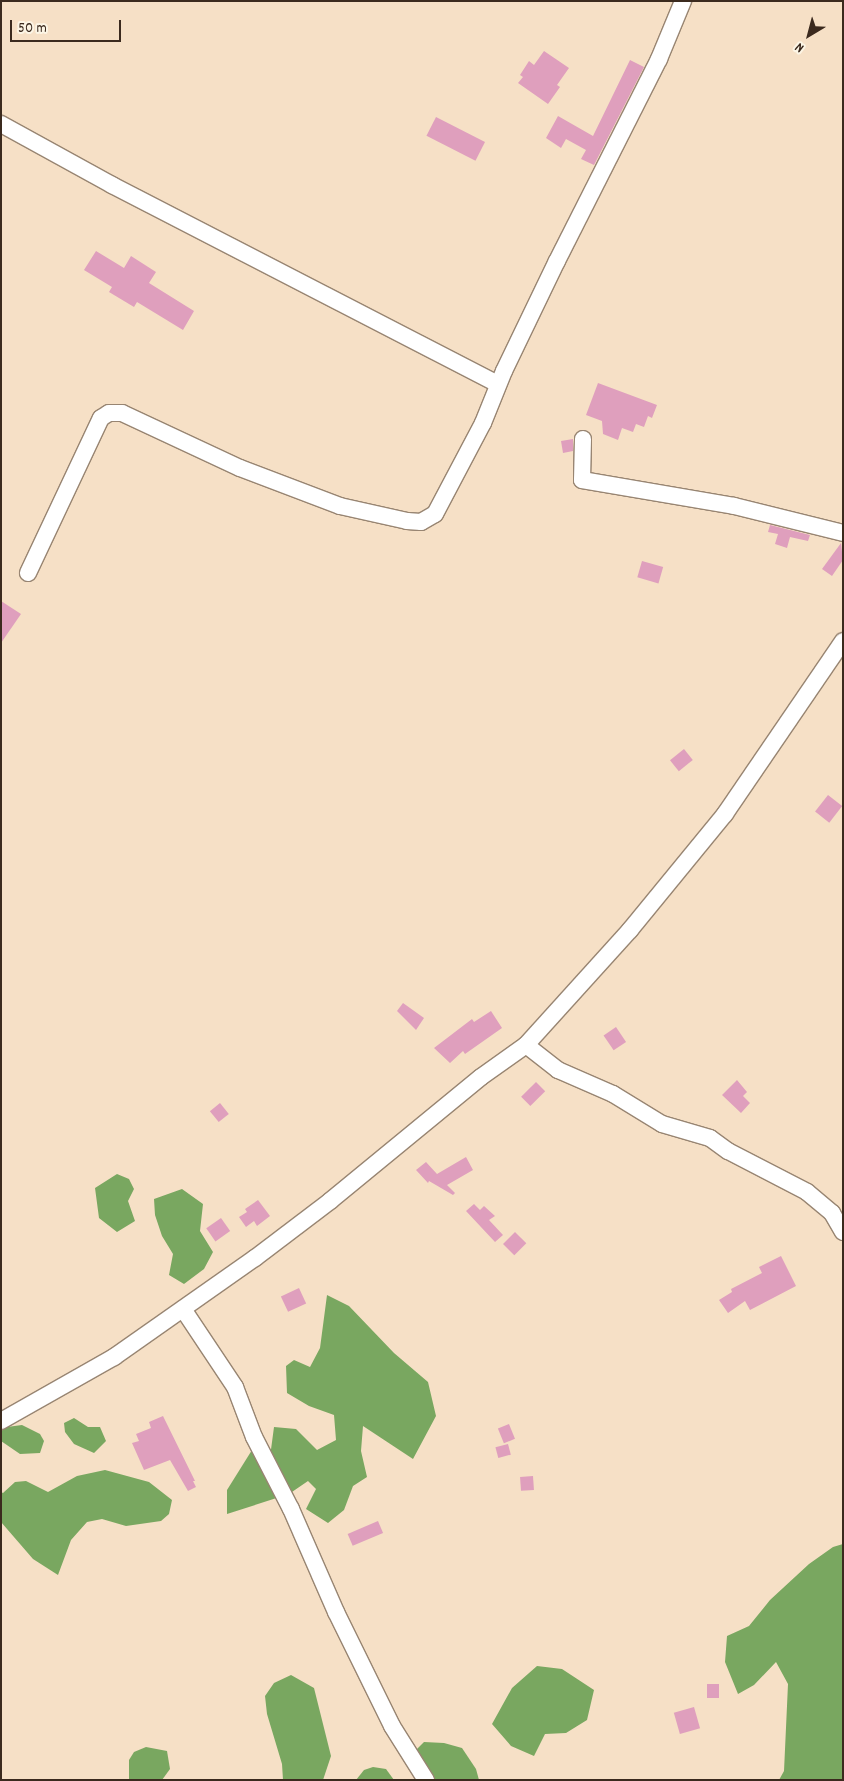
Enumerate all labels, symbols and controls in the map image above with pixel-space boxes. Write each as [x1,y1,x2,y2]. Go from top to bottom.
scale bar [12,10,124,42]
north arrow [784,10,834,60]
text: 50 m [18,18,47,40]
text: N [791,37,809,57]

